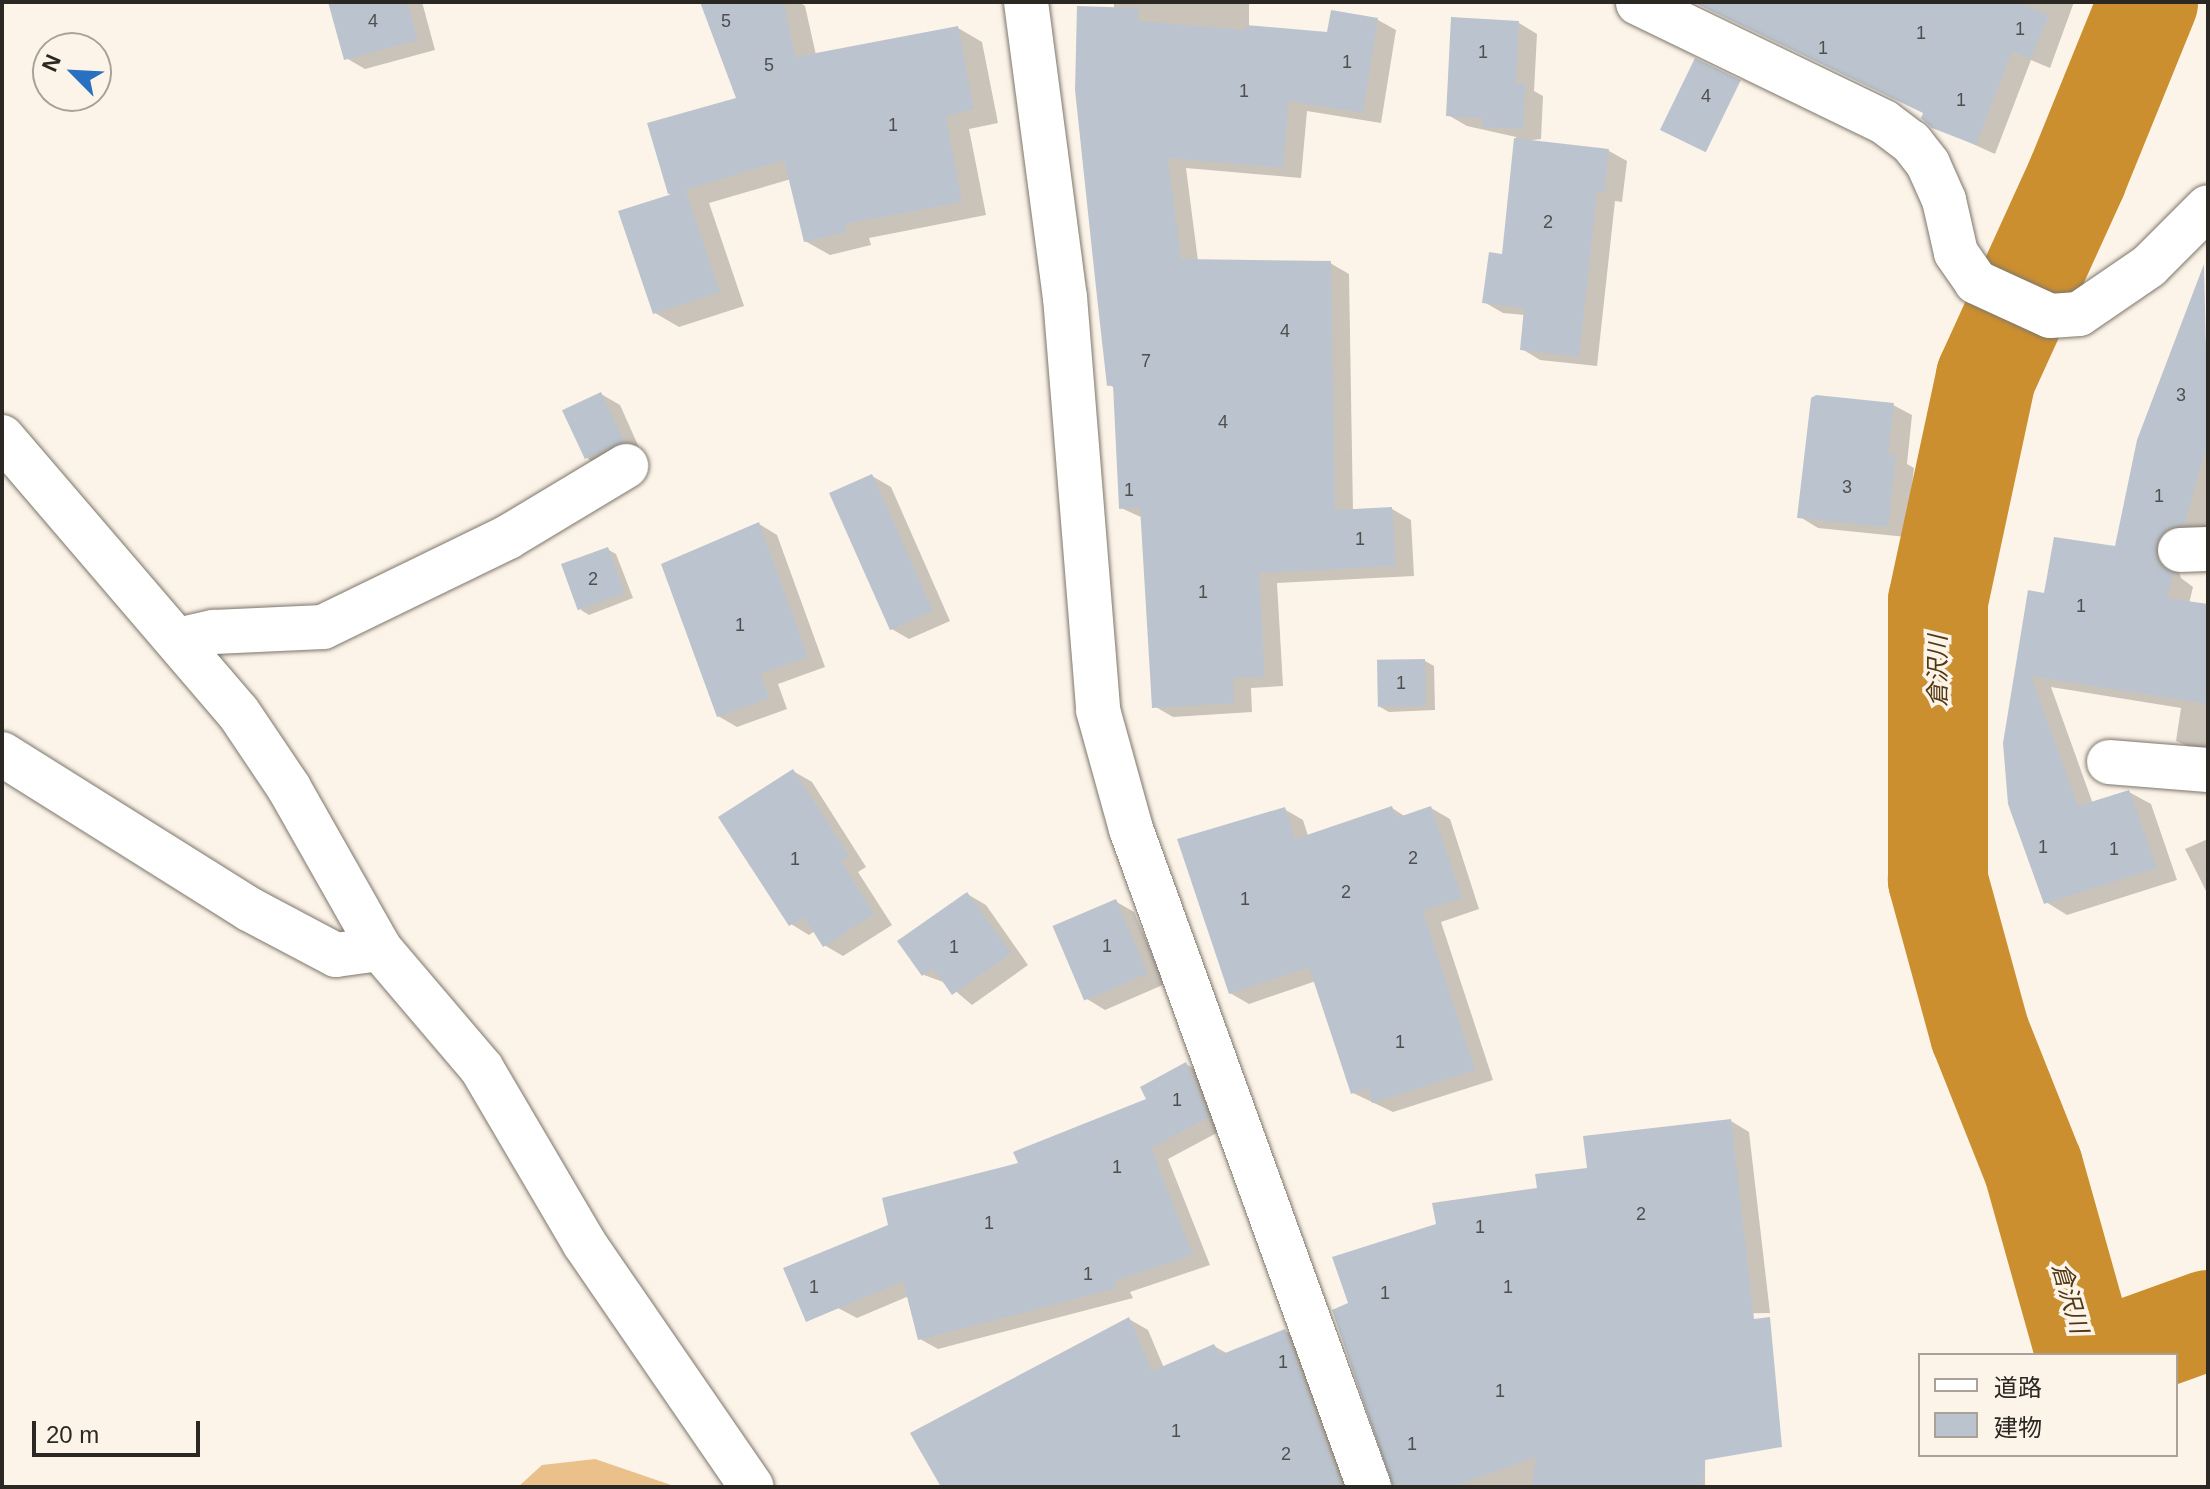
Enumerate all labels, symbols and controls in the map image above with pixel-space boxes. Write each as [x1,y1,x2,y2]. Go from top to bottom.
house number: 4 [368,10,378,32]
house number: 5 [721,10,731,32]
house number: 1 [2015,18,2025,40]
house number: 1 [1916,22,1926,44]
north arrow [32,32,112,112]
house number: 1 [1818,37,1828,59]
house number: 1 [1478,41,1488,63]
text: N [37,51,66,75]
house number: 1 [1342,51,1352,73]
house number: 5 [764,54,774,76]
house number: 1 [1239,80,1249,102]
house number: 4 [1701,85,1711,107]
house number: 1 [1956,89,1966,111]
house number: 1 [888,114,898,136]
house number: 2 [1543,211,1553,233]
house number: 4 [1280,320,1290,342]
house number: 7 [1141,350,1151,372]
house number: 3 [2176,384,2186,406]
house number: 4 [1218,411,1228,433]
house number: 3 [1842,476,1852,498]
house number: 1 [1124,479,1134,501]
house number: 1 [2154,485,2164,507]
house number: 1 [1355,528,1365,550]
house number: 2 [588,568,598,590]
house number: 1 [1198,581,1208,603]
house number: 1 [2076,595,2086,617]
house number: 1 [735,614,745,636]
water label: 倉沢川 [1924,635,1952,707]
house number: 1 [1396,672,1406,694]
house number: 1 [2038,836,2048,858]
house number: 1 [2109,838,2119,860]
house number: 2 [1408,847,1418,869]
house number: 1 [790,848,800,870]
house number: 2 [1341,881,1351,903]
house number: 1 [1240,888,1250,910]
house number: 1 [1102,935,1112,957]
house number: 1 [949,936,959,958]
house number: 1 [1395,1031,1405,1053]
house number: 1 [1172,1089,1182,1111]
house number: 1 [1112,1156,1122,1178]
house number: 2 [1636,1203,1646,1225]
house number: 1 [984,1212,994,1234]
house number: 1 [1475,1216,1485,1238]
water label: 倉沢川 [2046,1259,2094,1337]
house number: 1 [1083,1263,1093,1285]
house number: 1 [809,1276,819,1298]
house number: 1 [1503,1276,1513,1298]
house number: 1 [1380,1282,1390,1304]
house number: 1 [1278,1351,1288,1373]
legend [1918,1353,2178,1457]
text: 道路 [1994,1374,2042,1401]
house number: 1 [1495,1380,1505,1402]
scale bar [36,1405,204,1455]
text: 建物 [1994,1414,2042,1441]
house number: 1 [1171,1420,1181,1442]
text: 20 m [46,1421,99,1448]
house number: 1 [1407,1433,1417,1455]
house number: 2 [1281,1443,1291,1465]

